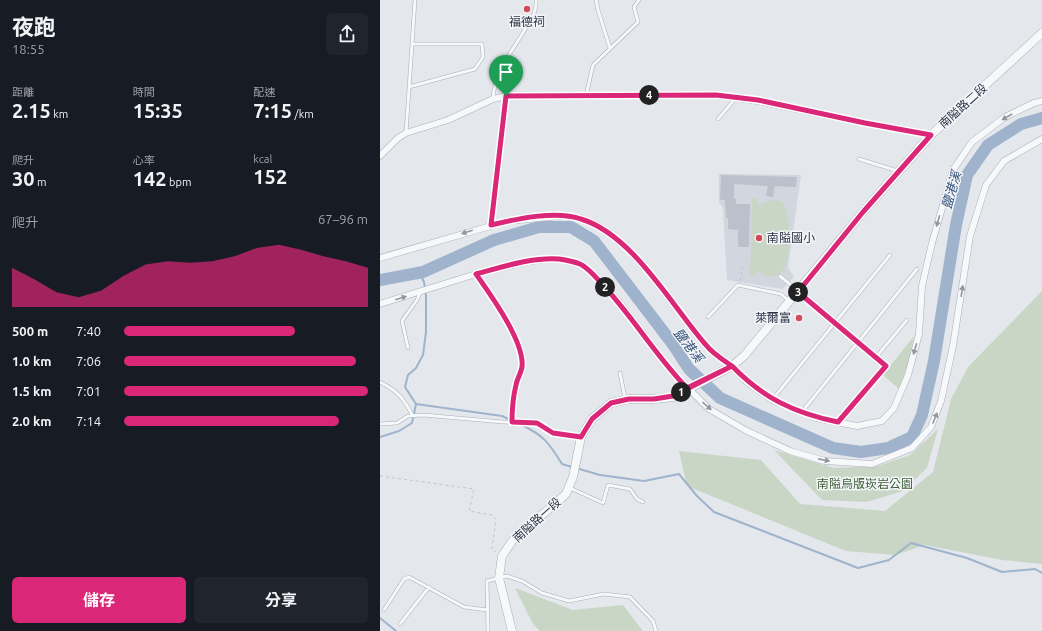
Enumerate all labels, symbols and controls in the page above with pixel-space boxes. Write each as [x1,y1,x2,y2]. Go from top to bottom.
marker: 福德祠 [522,4,532,14]
button: share [326,13,368,55]
text: 夜跑 [12,14,56,39]
place label: 福德祠 [509,15,545,28]
text: 18:55 [12,42,45,56]
pin [489,55,523,96]
icon: arrive [495,61,517,83]
street label: 南隘路二段 [936,81,989,131]
pin: 4 [639,85,659,105]
text: 距離 [12,86,34,98]
text: 時間 [133,86,155,98]
text: 配速 [253,86,275,98]
text: 4 [646,89,652,101]
text: 2.15 [12,99,51,122]
text: 15:35 [133,99,183,122]
text: 7:15 [253,99,292,122]
text: km [51,108,68,120]
text: /km [292,108,314,120]
one-way arrow [1001,114,1013,121]
text: kcal [253,153,272,165]
text: 爬升 [12,154,34,166]
text: 心率 [133,154,155,166]
text: 152 [253,165,287,188]
text: 30 [12,167,35,190]
text: 142 [133,167,167,190]
water label: 鹽港溪 [939,167,964,211]
text: m [35,176,47,188]
text: bpm [167,176,191,188]
text: 67–96 m [318,212,368,226]
text: 爬升 [12,215,38,229]
one-way arrow [935,215,941,227]
one-way arrow [461,229,473,235]
place label: 南隘國小 [767,231,815,244]
marker: 南隘國小 [754,233,764,243]
pin: 2 [595,277,615,297]
text: 2 [602,281,608,293]
pin: 3 [788,282,808,302]
one-way arrow [959,285,965,297]
text: 3 [795,286,801,298]
one-way arrow [395,294,407,300]
place label: 萊爾富 [755,311,791,324]
marker: 萊爾富 [794,313,804,323]
text: 500 m [12,324,48,338]
text: 7:40 [76,324,101,338]
water label: 鹽港溪 [671,325,708,366]
one-way arrow [912,343,918,355]
text: 1.0 km [12,354,51,368]
text: 7:06 [76,354,101,368]
pin: 1 [671,382,691,402]
text: 1.5 km [12,384,51,398]
text: 7:01 [76,384,101,398]
text: 1 [678,386,684,398]
one-way arrow [701,402,712,411]
one-way arrow [932,411,938,423]
text: 2.0 km [12,414,51,428]
text: 7:14 [76,414,101,428]
one-way arrow [818,457,830,463]
park label: 南隘烏版崁岩公園 [817,477,913,490]
street label: 南隘路一段 [510,495,563,545]
button: 儲存 [12,577,186,623]
button: 分享 [194,577,368,623]

